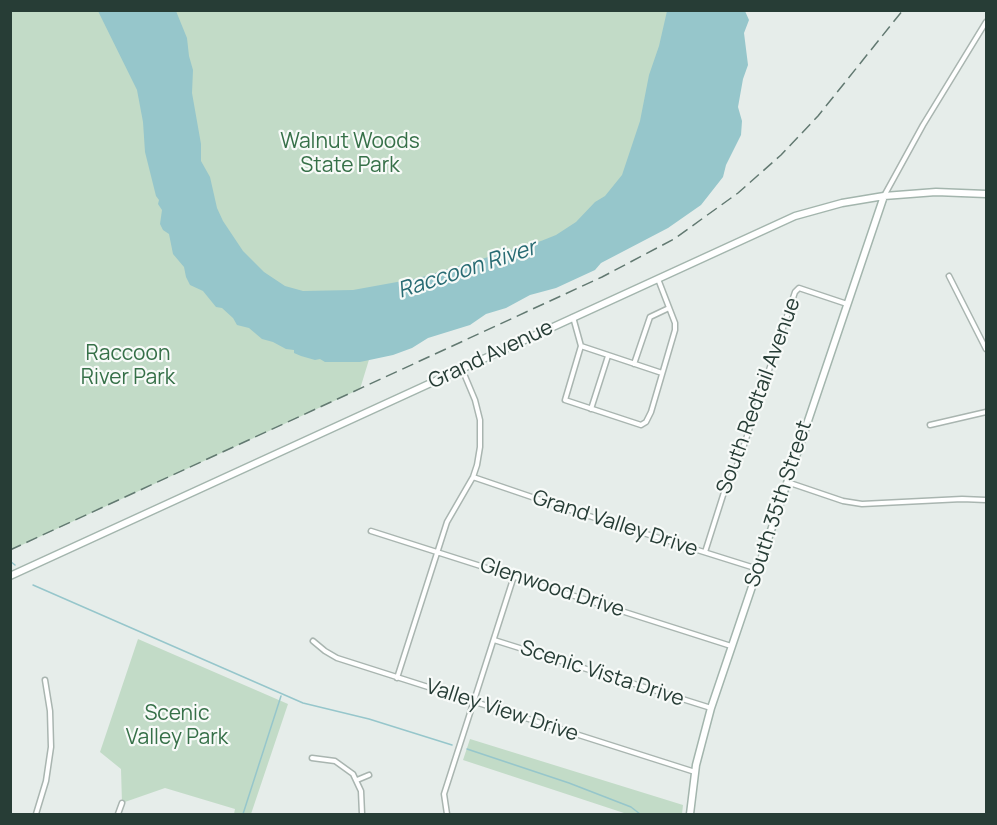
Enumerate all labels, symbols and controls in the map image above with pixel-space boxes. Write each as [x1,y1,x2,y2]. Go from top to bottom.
park label: Walnut Woods State Park [280,129,420,179]
water label: Raccoon River [395,235,539,305]
street label: South Redtail Avenue [712,294,806,498]
street label: Grand Avenue [425,315,557,395]
park label: Raccoon River Park [81,341,175,391]
street label: South 35th Street [740,418,818,590]
street label: Grand Valley Drive [529,485,701,563]
street label: Glenwood Drive [477,553,627,623]
street label: Scenic Vista Drive [517,636,687,712]
street label: Valley View Drive [423,674,581,748]
park label: Scenic Valley Park [126,701,228,751]

